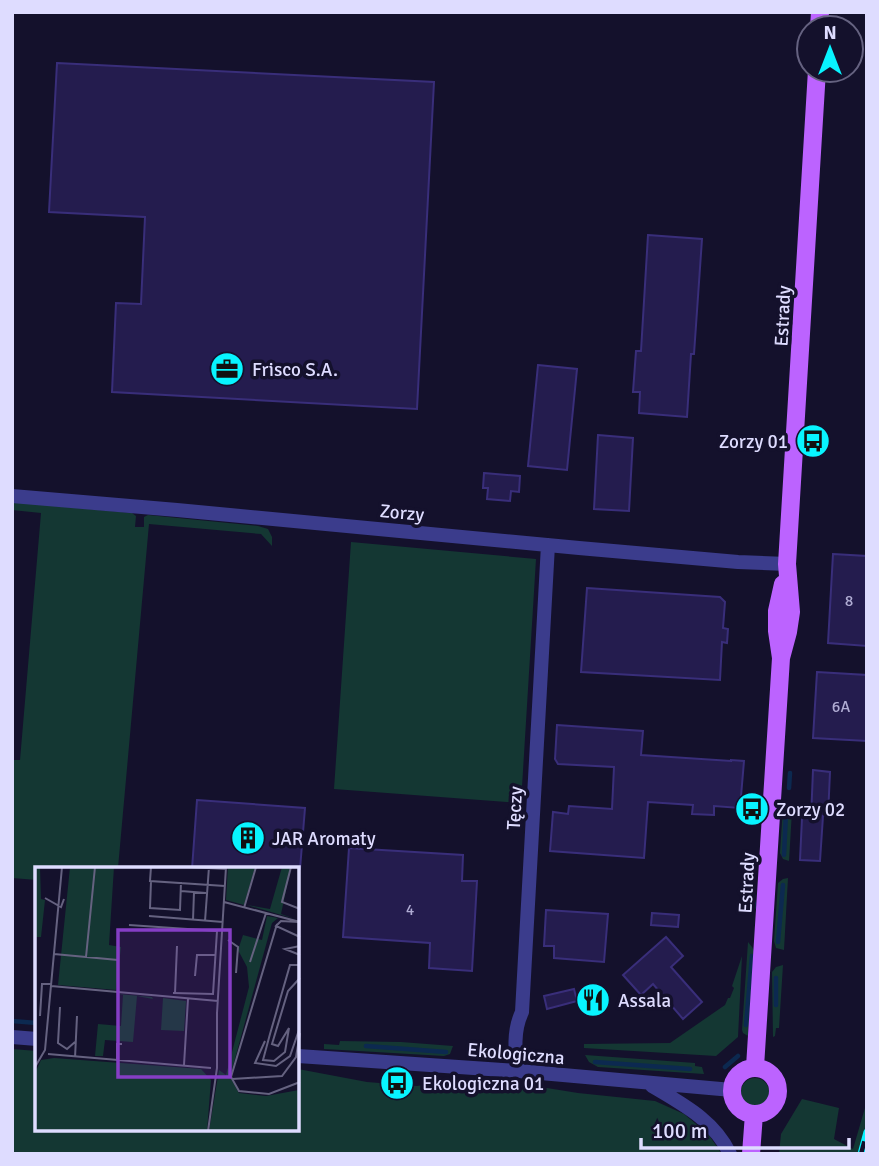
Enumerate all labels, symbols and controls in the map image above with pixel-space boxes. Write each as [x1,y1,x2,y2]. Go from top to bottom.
north arrow [795,14,865,84]
text: N [823,21,837,45]
street label: Estrady [769,285,797,347]
office icon: Frisco S.A. [208,350,246,388]
place label: Frisco S.A. [252,358,338,382]
bus stop icon: Zorzy 01 [794,422,832,460]
place label: Zorzy 01 [719,430,788,454]
street label: Zorzy [379,499,425,527]
house number: 8 [845,591,853,611]
house number: 6A [832,697,850,717]
street label: Tęczy [502,786,528,830]
bus stop icon: Zorzy 02 [733,790,771,828]
place label: Zorzy 02 [776,798,845,822]
building icon: JAR Aromaty [229,819,267,857]
place label: JAR Aromaty [272,827,376,851]
street label: Estrady [733,852,761,914]
inset map [35,867,299,1131]
house number: 4 [406,900,415,920]
restaurant icon: Assala [574,981,612,1019]
place label: Assala [618,989,671,1013]
street label: Ekologiczna [466,1038,566,1070]
bus stop icon: Ekologiczna 01 [378,1064,416,1102]
place label: Ekologiczna 01 [422,1072,544,1096]
scale bar [641,1106,849,1150]
text: 100 m [652,1118,707,1144]

